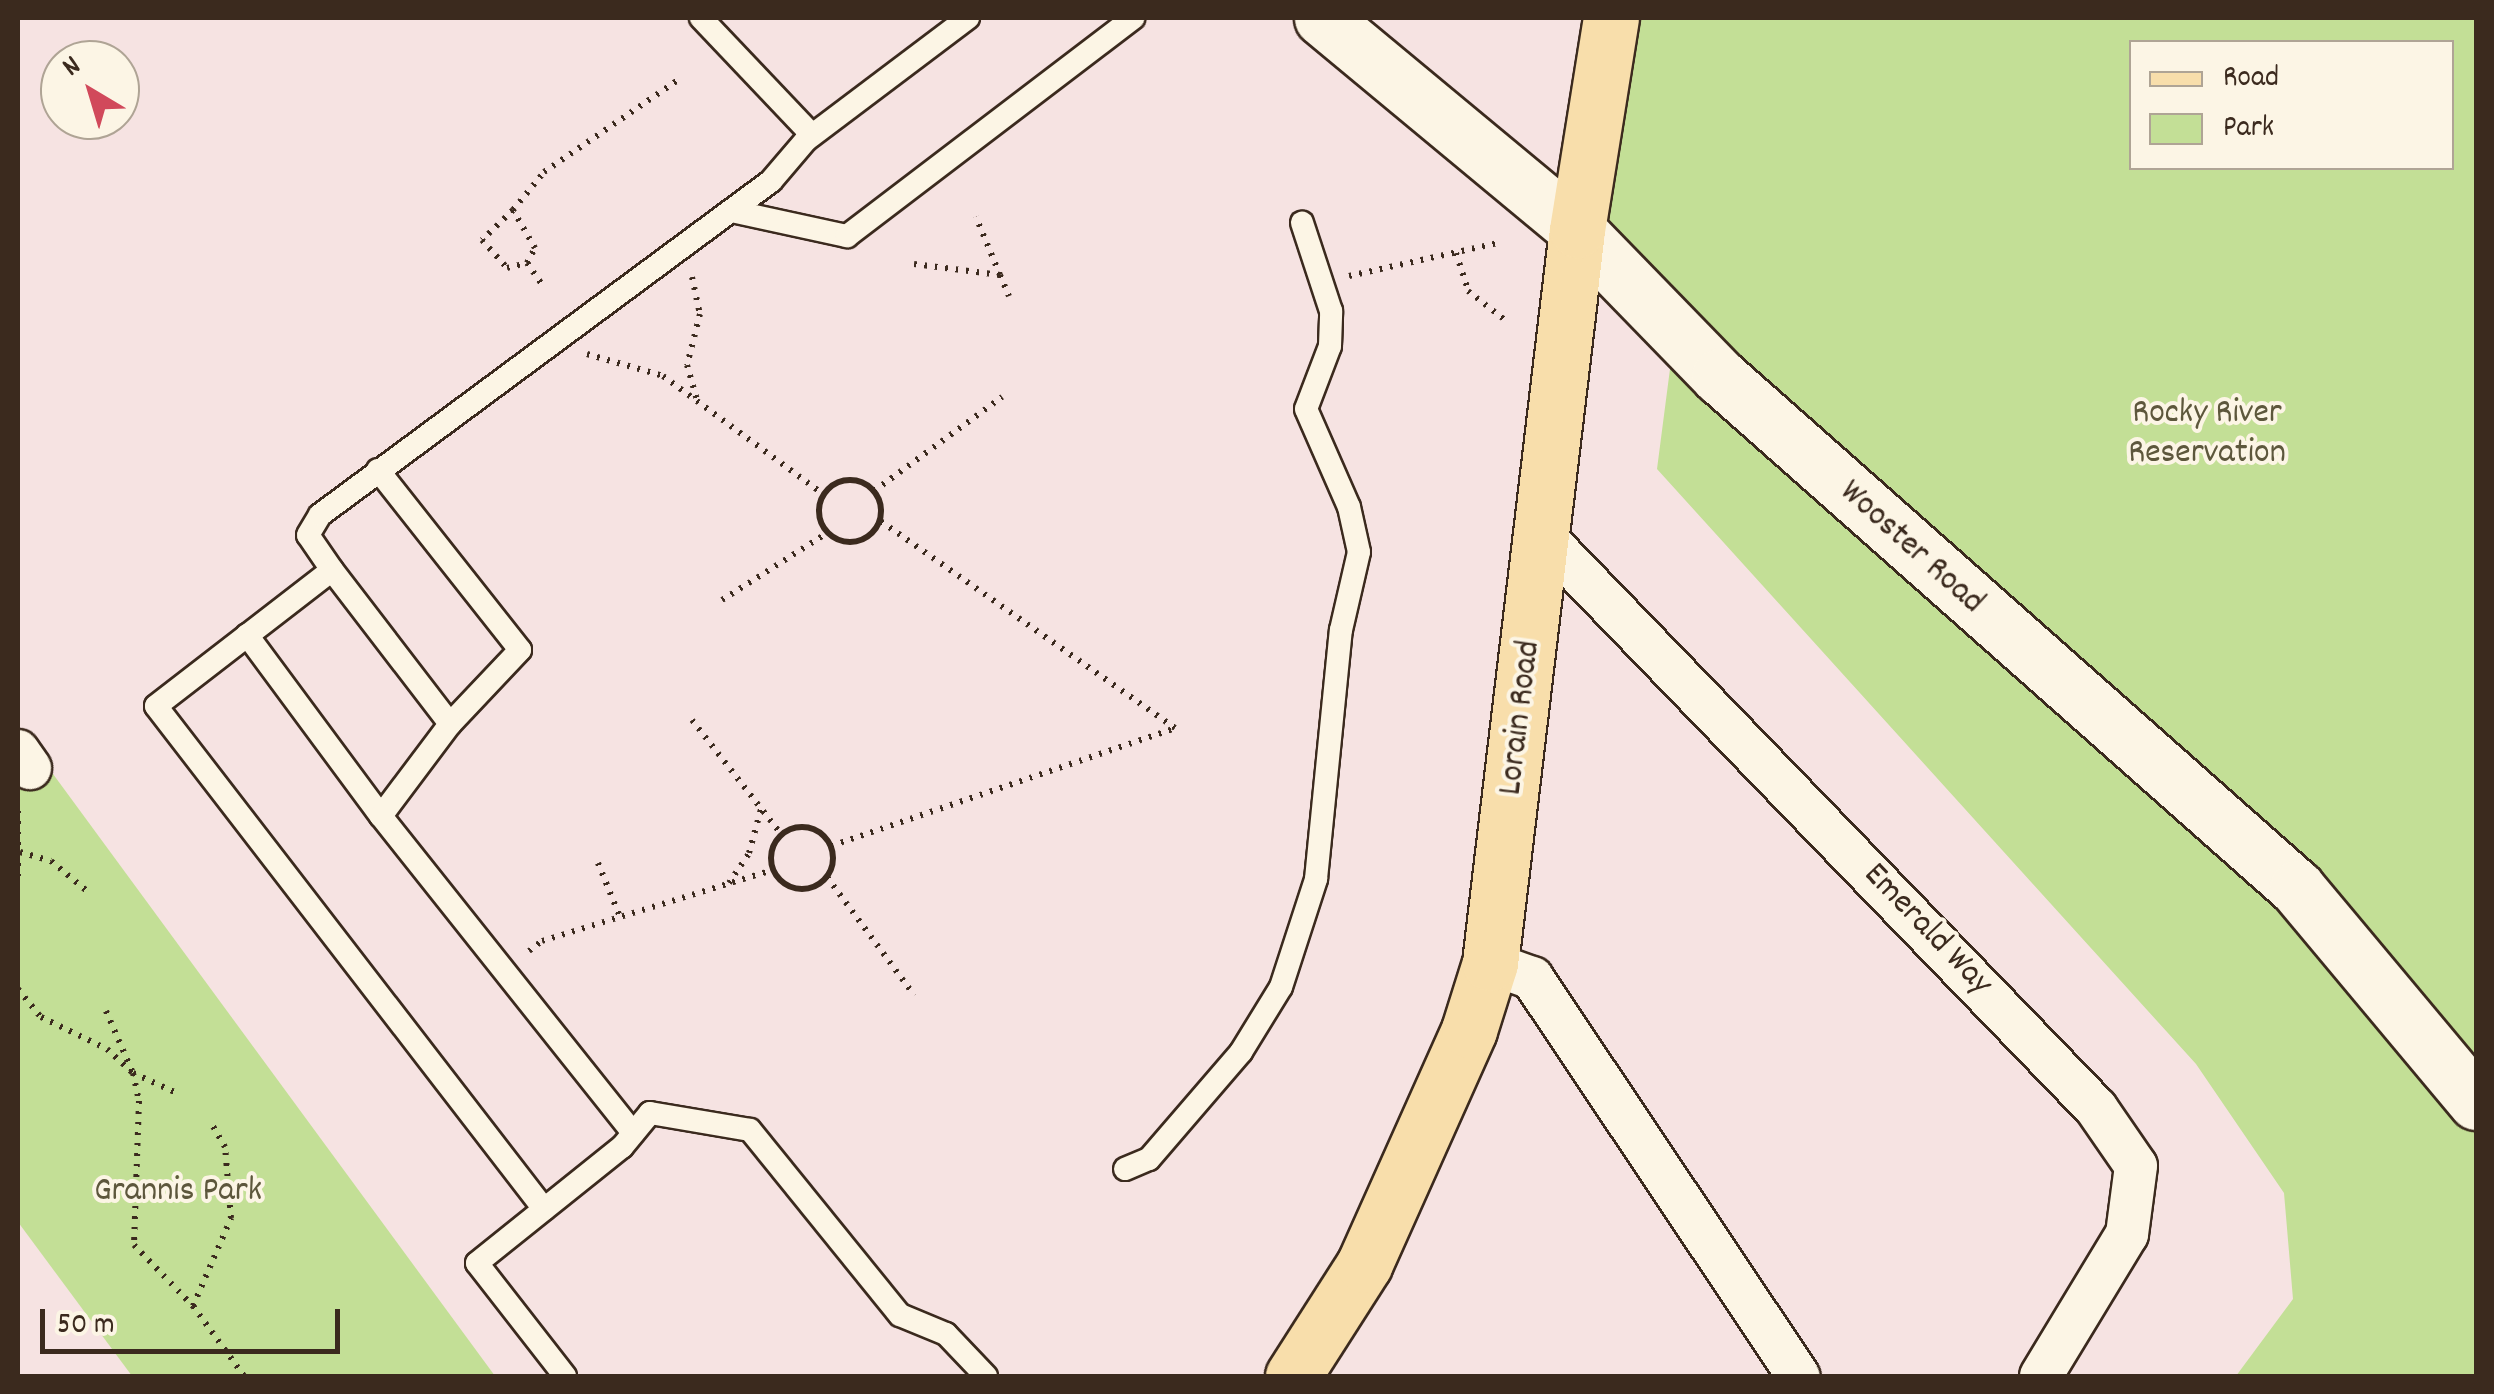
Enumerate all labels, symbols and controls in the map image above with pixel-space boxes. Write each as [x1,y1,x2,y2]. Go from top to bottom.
north arrow [40,40,140,140]
legend [2129,40,2454,170]
text: N [55,48,91,88]
text: Road [2223,58,2279,101]
text: Park [2223,108,2274,151]
park label: Rocky River Reservation [2128,393,2286,475]
street label: Wooster Road [1830,472,1992,624]
street label: Lorain Road [1491,638,1551,798]
street label: Emerald Way [1853,855,2001,1005]
park label: Grannis Park [94,1171,262,1213]
scale bar [45,1289,345,1351]
text: 50 m [57,1305,115,1348]

